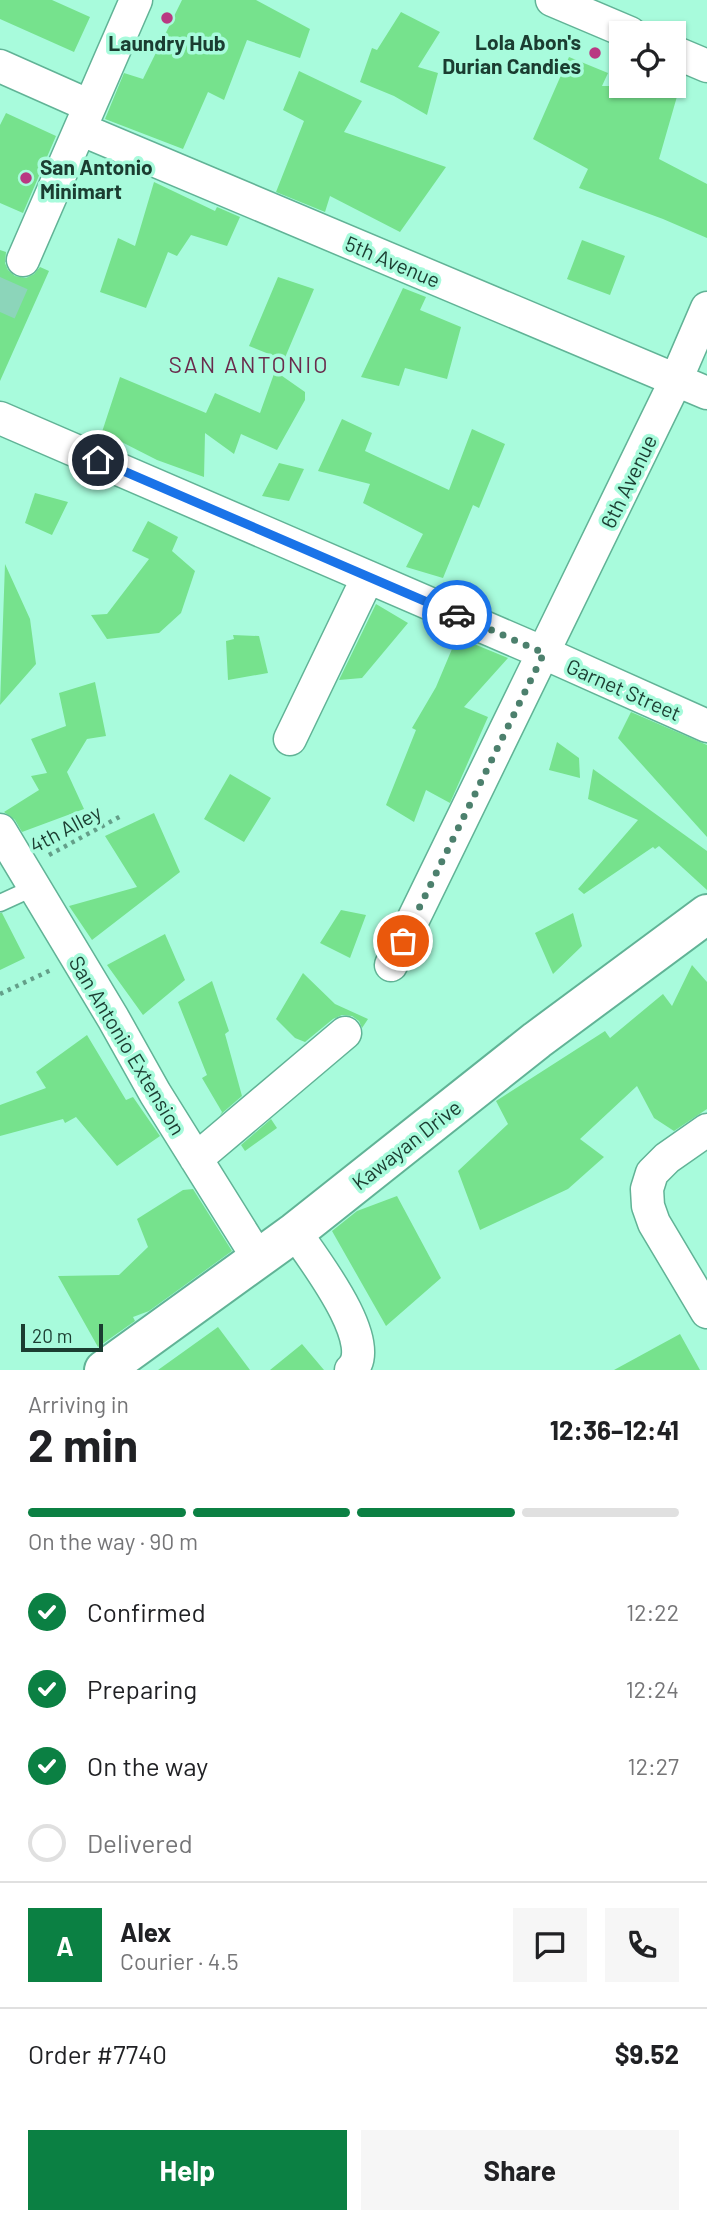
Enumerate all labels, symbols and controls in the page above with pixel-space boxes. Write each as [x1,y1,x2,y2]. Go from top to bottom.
marker: Laundry Hub [159,10,175,26]
map controls [609,21,686,98]
button: locate [609,21,686,98]
place label: Lola Abon's Durian Candies [442,29,581,78]
place label: Laundry Hub [108,30,226,55]
marker: Lola Abon's Durian Candies [587,45,603,61]
place label: San Antonio Minimart [40,154,153,203]
marker: San Antonio Minimart [18,170,34,186]
street label: 5th Avenue [342,230,444,292]
district label: SAN ANTONIO [168,350,330,378]
pin [68,430,128,490]
street label: 6th Avenue [595,430,661,532]
icon: home [79,441,117,479]
courier [422,580,492,650]
icon: car [438,596,476,634]
street label: Garnet Street [563,653,685,725]
street label: 4th Alley [25,799,105,857]
pin [373,911,433,971]
icon: bag [384,922,422,960]
street label: San Antonio Extension [65,951,191,1139]
street label: Kawayan Drive [347,1094,465,1194]
scale bar [21,1321,103,1353]
text: 20 m [32,1324,72,1347]
text: Arriving in [28,1390,129,1418]
text: 12:36–12:41 [550,1414,679,1445]
text: 2 min [28,1416,138,1471]
text: On the way · 90 m [28,1527,198,1555]
icon: check [28,1593,66,1631]
text: Confirmed [87,1596,206,1627]
text: 12:22 [626,1598,679,1626]
icon: check [28,1670,66,1708]
text: Preparing [87,1673,197,1704]
text: 12:24 [626,1675,679,1703]
icon: check [28,1747,66,1785]
text: On the way [87,1750,208,1781]
text: 12:27 [628,1752,679,1780]
text: Delivered [87,1827,193,1858]
button: chat [513,1908,587,1982]
button: phone [605,1908,679,1982]
text: Alex [120,1916,171,1947]
text: A [56,1930,74,1961]
text: Courier · 4.5 [120,1947,239,1975]
text: Order #7740 [28,2038,167,2069]
text: $9.52 [615,2038,679,2069]
button: Help [28,2130,347,2210]
button: Share [361,2130,679,2210]

